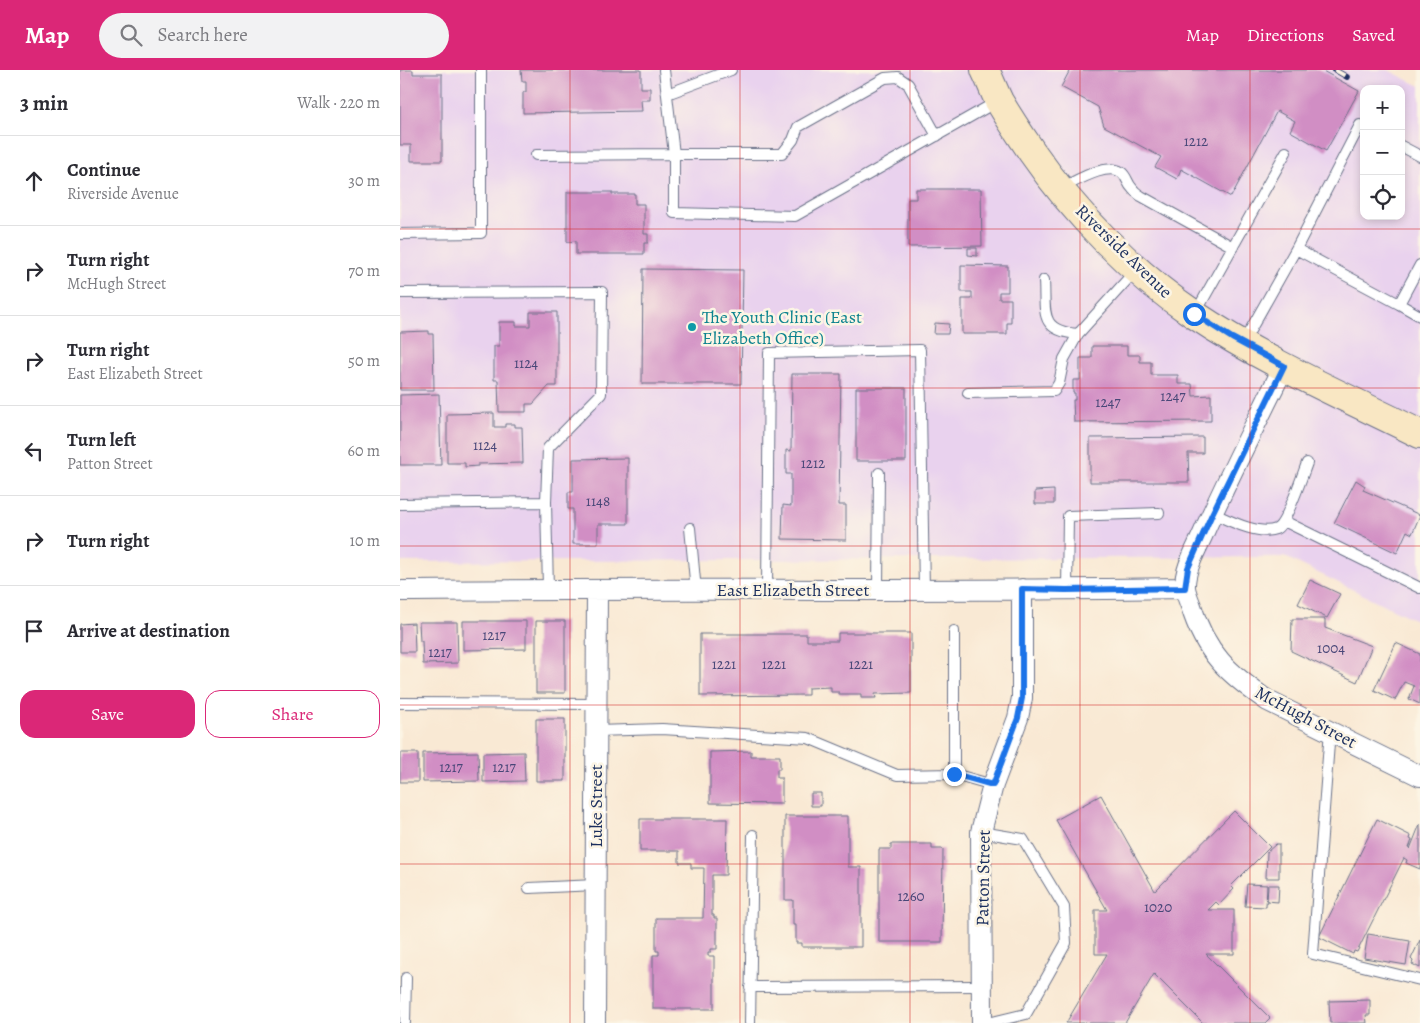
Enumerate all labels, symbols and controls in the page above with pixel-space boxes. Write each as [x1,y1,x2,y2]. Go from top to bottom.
search box [99,13,449,58]
text: Map [25,19,69,51]
icon: search [117,21,145,49]
text: Search here [157,22,248,48]
text: Map [1186,23,1219,47]
text: Directions [1247,23,1324,47]
text: Saved [1352,23,1395,47]
map controls [1360,85,1405,220]
button: + [1360,85,1405,130]
text: 3 min [20,89,68,117]
text: Walk · 220 m [297,92,380,114]
button: − [1360,130,1405,175]
house number: 1212 [1184,131,1208,151]
text: Continue [67,157,141,183]
icon: ahead [20,167,48,195]
text: 30 m [348,170,380,192]
button: locate [1360,175,1405,220]
text: Riverside Avenue [67,183,179,205]
street label: Riverside Avenue [1070,199,1178,303]
text: Turn right [67,247,149,273]
icon: right [20,257,48,285]
text: 70 m [348,260,380,282]
text: McHugh Street [67,273,166,295]
route start [1183,303,1206,326]
place label: The Youth Clinic (East Elizabeth Office) [702,305,862,350]
marker: The Youth Clinic (East Elizabeth Office) [686,321,698,333]
text: Turn right [67,337,149,363]
icon: right [20,347,48,375]
text: 50 m [348,350,380,372]
house number: 1124 [514,353,538,373]
text: East Elizabeth Street [67,363,203,385]
house number: 1247 [1160,386,1186,406]
house number: 1247 [1095,392,1121,412]
text: Turn left [67,427,136,453]
house number: 1124 [473,435,497,455]
icon: left [20,437,48,465]
text: 60 m [348,440,380,462]
text: Patton Street [67,453,153,475]
house number: 1212 [801,453,825,473]
house number: 1148 [586,491,610,511]
icon: right [20,527,48,555]
text: Turn right [67,528,149,554]
text: 10 m [350,530,380,552]
street label: East Elizabeth Street [717,578,869,602]
icon: arrive [20,617,48,645]
text: Arrive at destination [67,618,230,644]
house number: 1217 [482,625,507,645]
house number: 1004 [1317,638,1345,658]
house number: 1217 [428,642,453,662]
house number: 1221 [712,654,736,674]
house number: 1221 [762,654,786,674]
house number: 1221 [849,654,873,674]
street label: McHugh Street [1251,680,1361,754]
button: Save [20,690,195,738]
button: Share [205,690,380,738]
house number: 1217 [439,757,464,777]
house number: 1217 [492,757,517,777]
route end [943,763,966,786]
street label: Luke Street [584,764,608,848]
street label: Patton Street [970,830,996,926]
house number: 1260 [897,886,925,906]
house number: 1020 [1144,897,1172,917]

